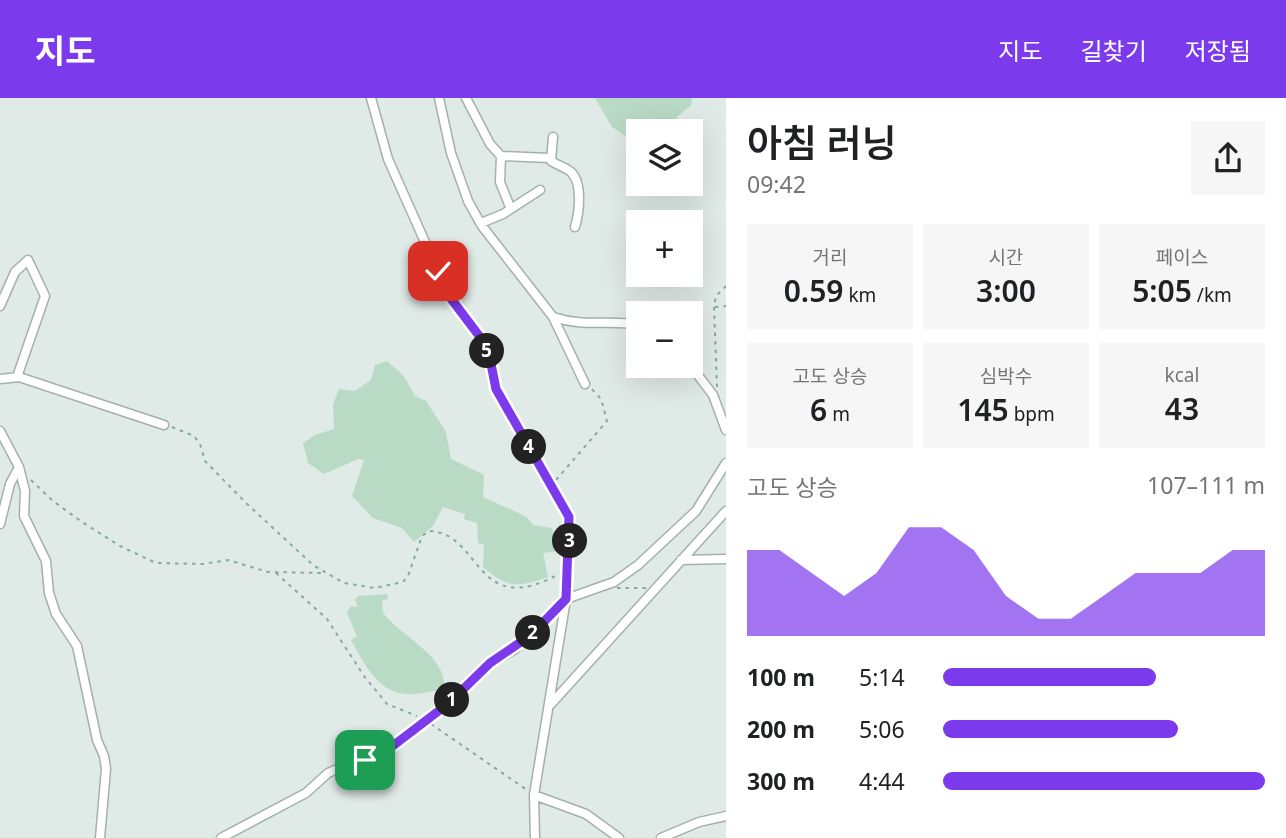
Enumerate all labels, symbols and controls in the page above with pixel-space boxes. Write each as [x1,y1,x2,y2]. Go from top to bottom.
text: 지도 [35,28,96,73]
text: 지도 [998,34,1043,67]
text: 길찾기 [1081,34,1147,67]
text: 저장됨 [1185,34,1251,67]
text: 아침 러닝 [747,116,897,168]
map controls [626,119,703,378]
button: layers [626,119,703,196]
button: share [1191,121,1265,195]
text: 09:42 [747,168,806,200]
button: + [626,210,703,287]
pin [408,241,468,301]
text: 거리 [813,244,847,270]
text: 시간 [989,244,1023,270]
text: 페이스 [1156,244,1208,270]
icon: check [419,252,457,290]
text: 0.59 [784,270,843,311]
text: 3:00 [976,270,1036,311]
text: 5:05 [1132,270,1192,311]
text: km [843,282,876,308]
text: /km [1192,282,1232,308]
button: − [626,301,703,378]
pin: 5 [470,334,504,368]
text: 5 [481,337,492,363]
text: kcal [1165,362,1199,388]
text: 고도 상승 [793,363,867,389]
text: 심박수 [980,363,1032,389]
text: 43 [1165,388,1199,429]
text: 6 [810,389,827,430]
text: 145 [957,389,1009,430]
text: m [827,401,850,427]
text: bpm [1009,401,1055,427]
pin: 4 [512,430,546,464]
text: 4 [523,433,534,459]
text: 107–111 m [1147,469,1265,501]
text: 고도 상승 [747,471,838,503]
pin: 3 [552,524,588,558]
text: 3 [564,527,575,553]
pin: 2 [516,616,550,650]
text: 2 [527,619,538,645]
text: 100 m [747,661,815,693]
text: 5:14 [859,661,905,693]
pin: 1 [434,682,470,718]
text: 1 [446,686,457,712]
text: 200 m [747,713,815,745]
text: 5:06 [859,713,905,745]
pin [335,730,395,790]
icon: arrive [346,741,384,779]
text: 300 m [747,765,815,797]
text: 4:44 [859,765,905,797]

